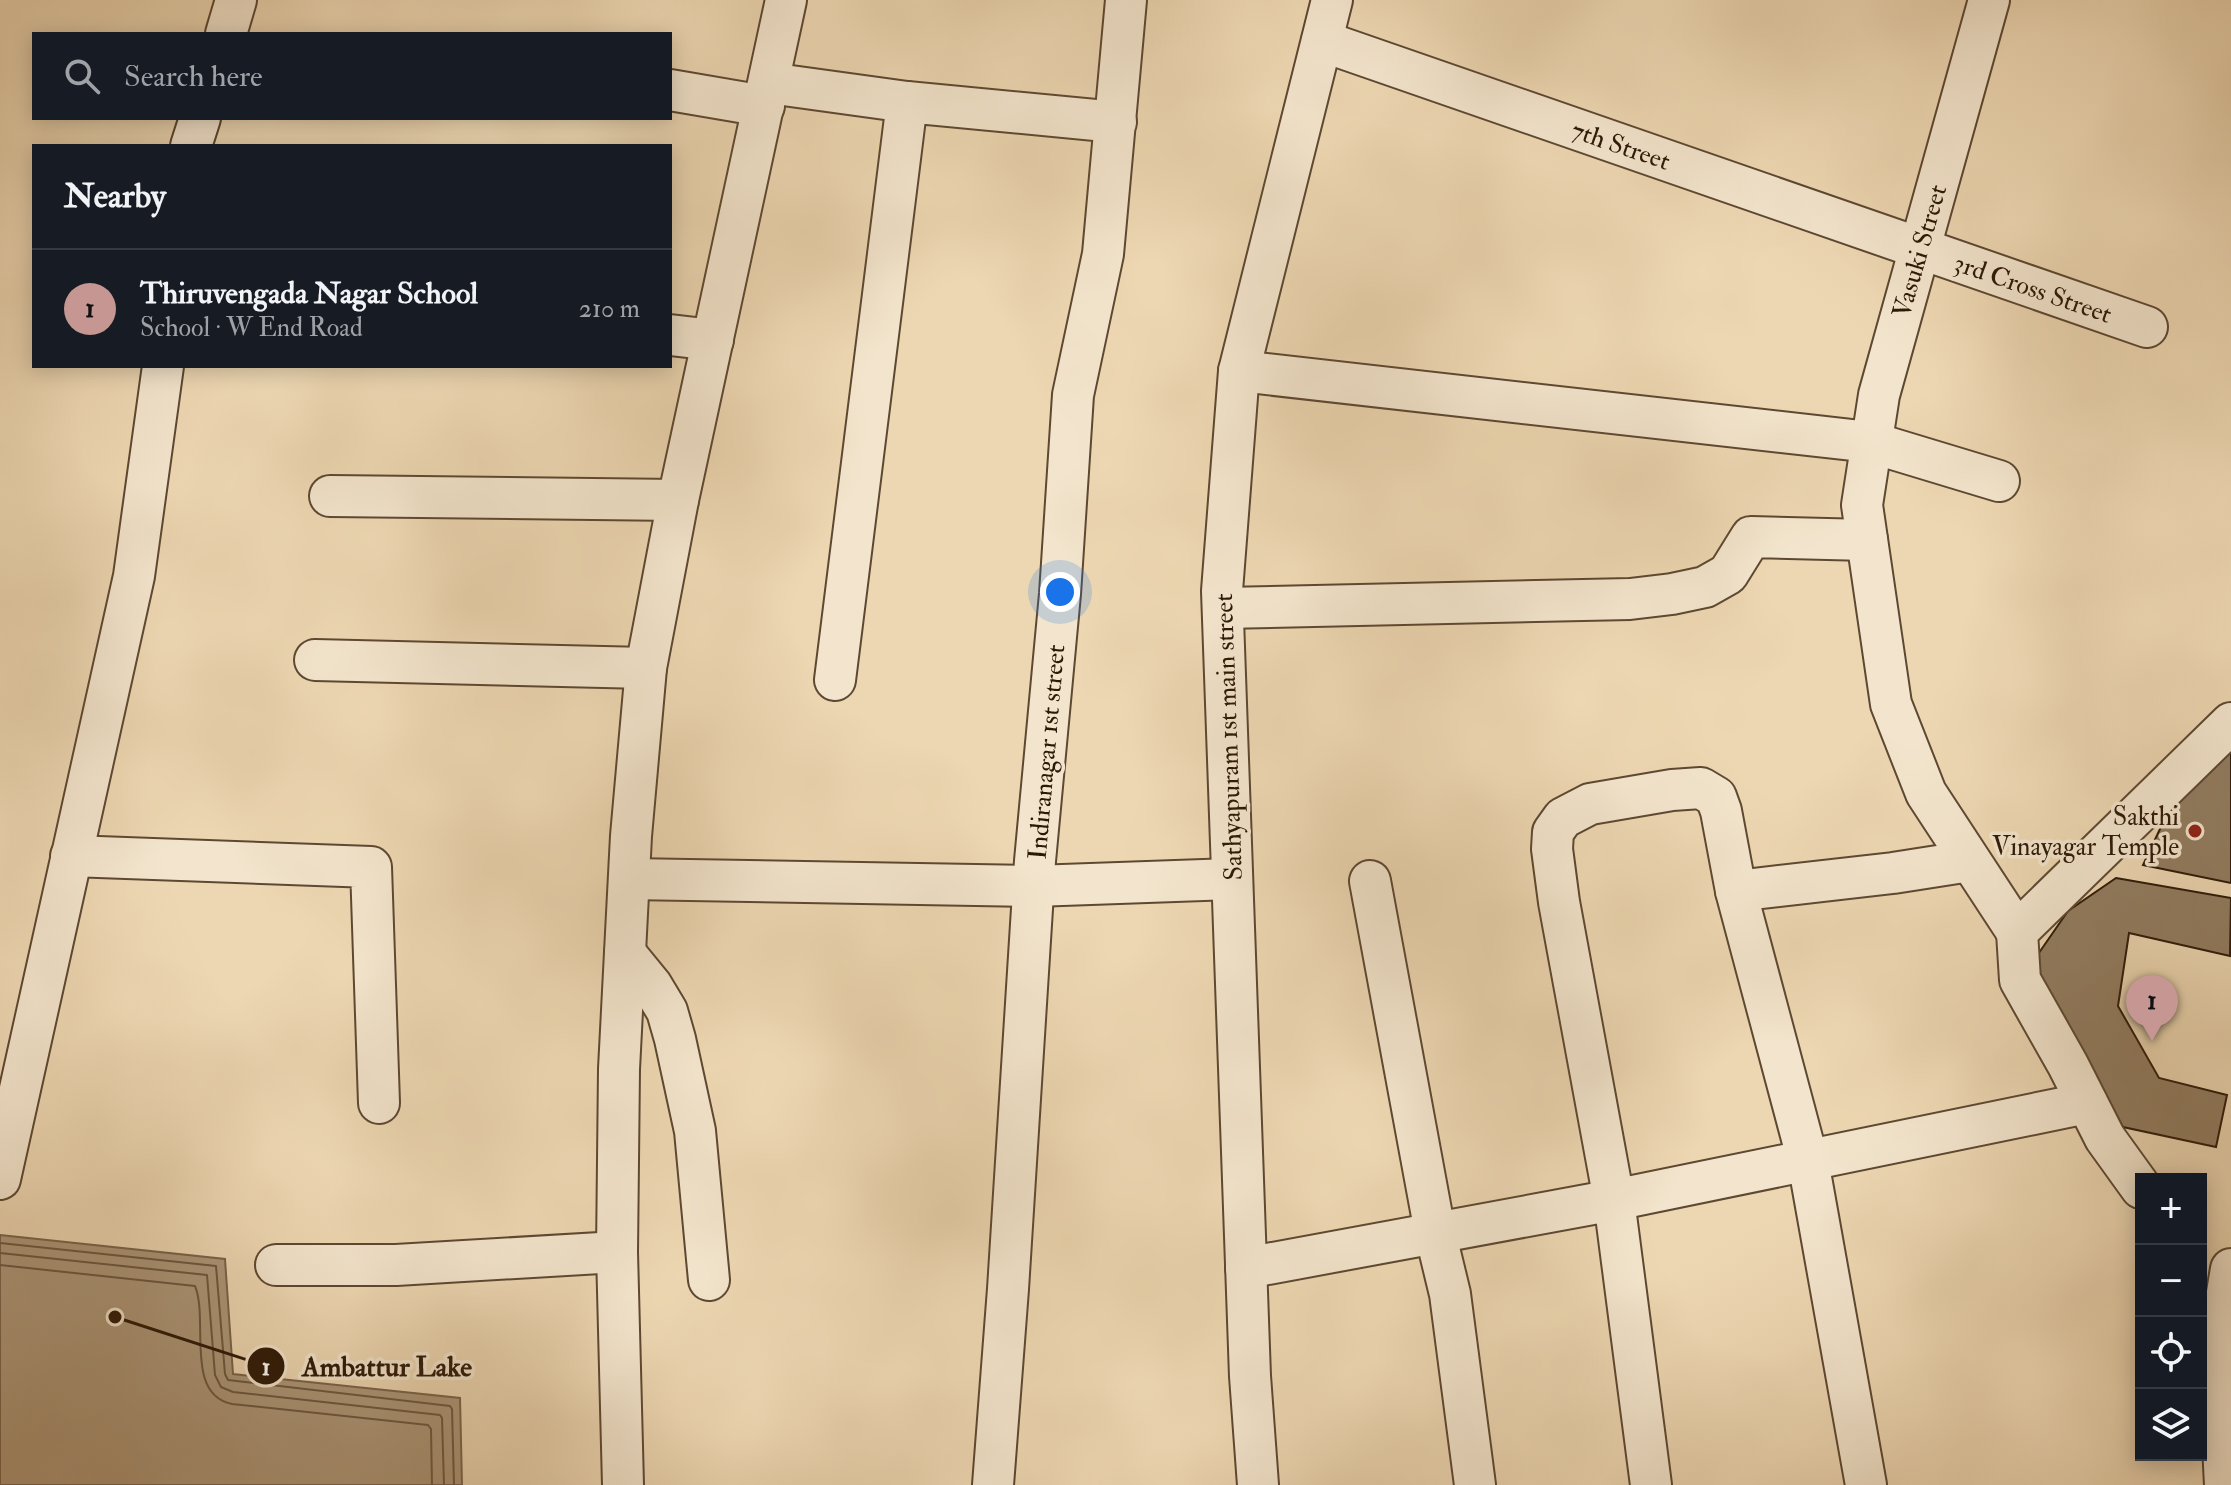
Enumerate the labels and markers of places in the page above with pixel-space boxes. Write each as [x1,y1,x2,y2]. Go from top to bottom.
place label: Sakthi Vinayagar Temple [1992,801,2179,864]
marker: Sakthi Vinayagar Temple [2186,822,2204,840]
pin: 1 [2126,975,2178,1041]
callout: Ambattur Lake [246,1340,488,1392]

